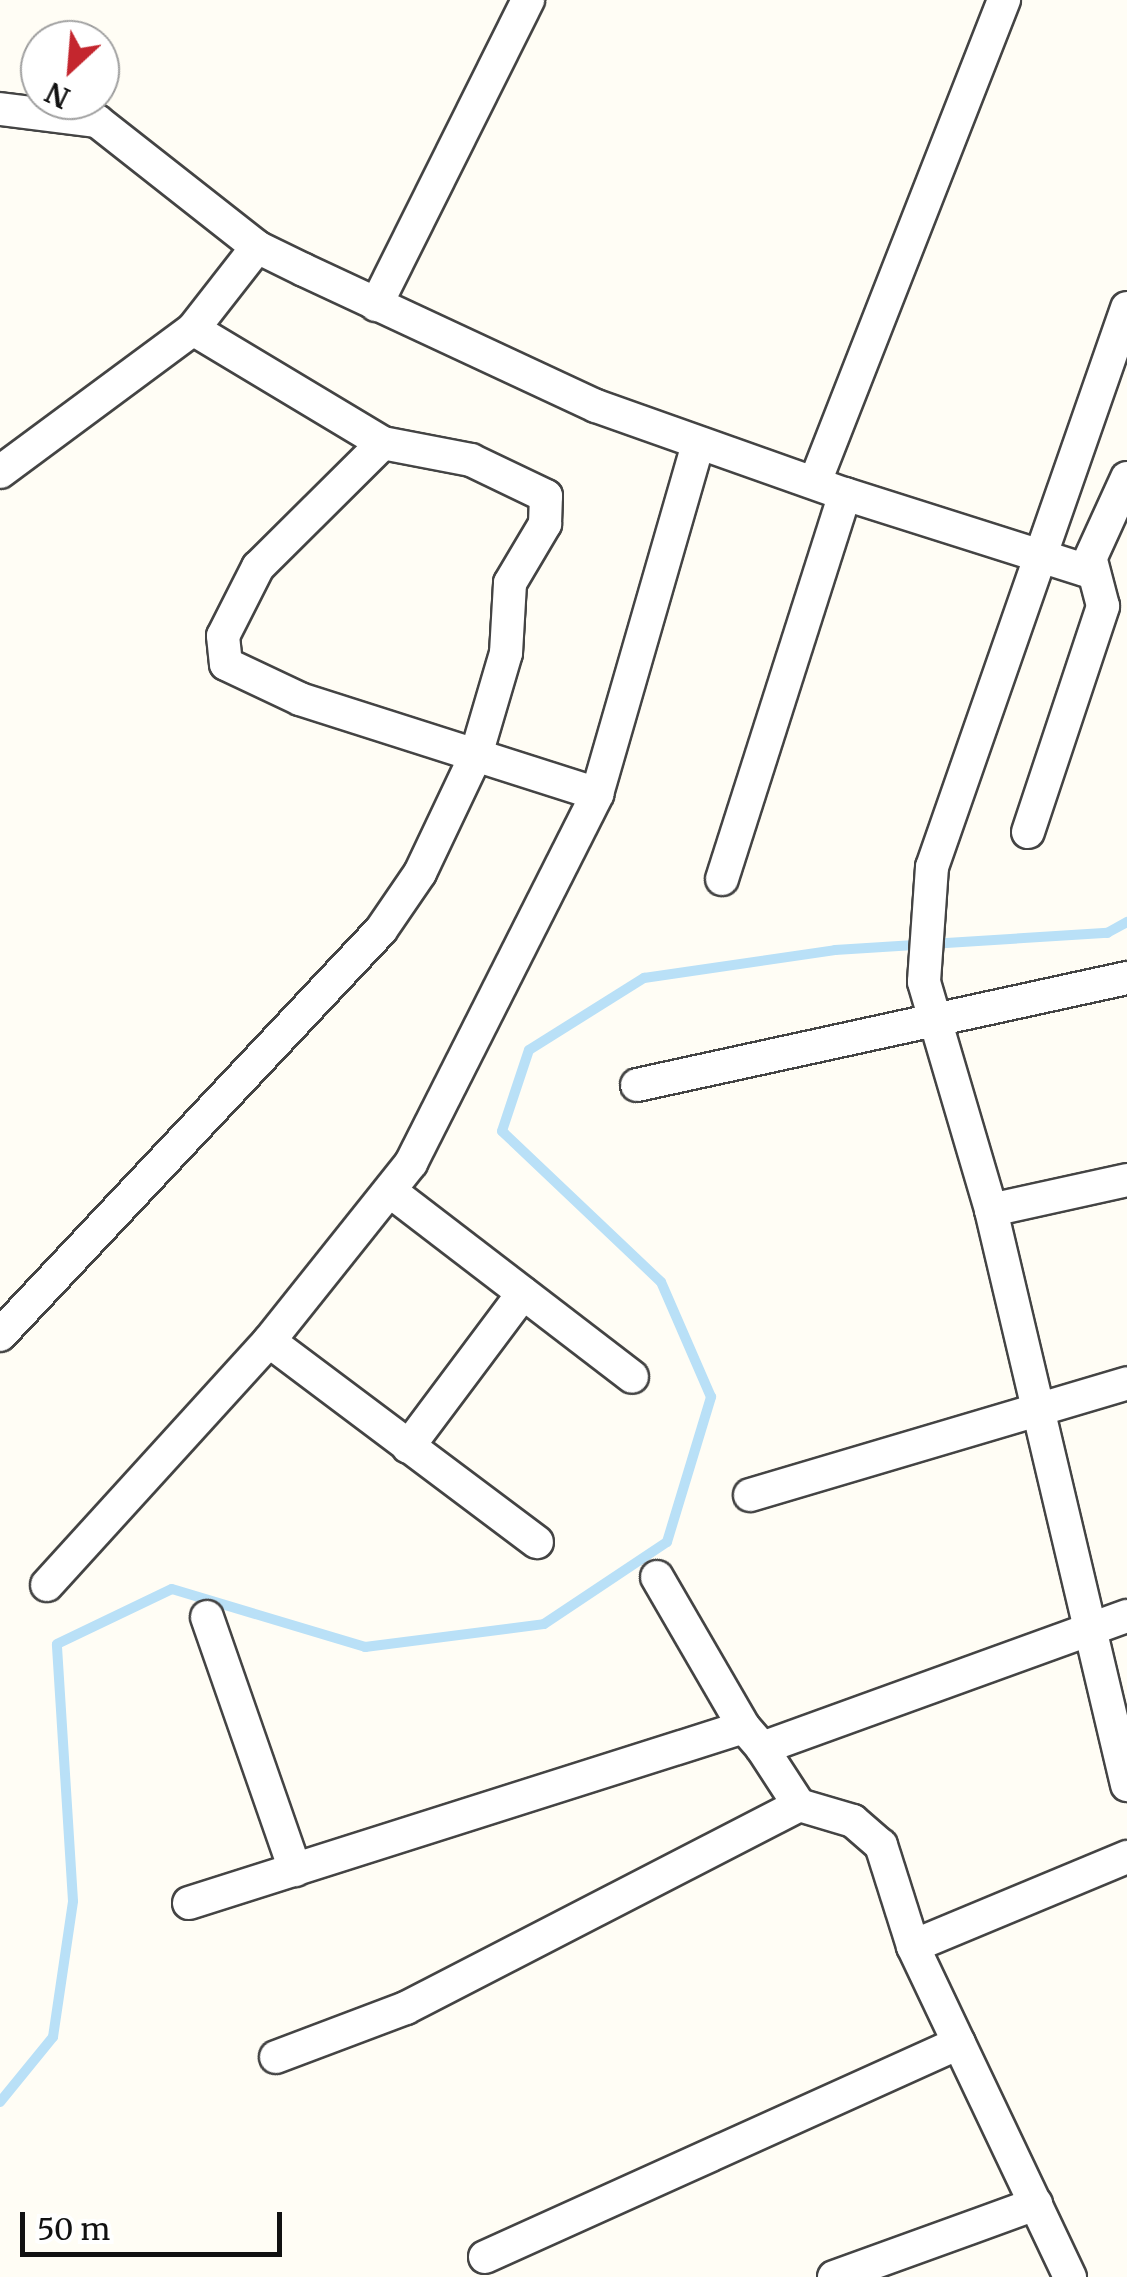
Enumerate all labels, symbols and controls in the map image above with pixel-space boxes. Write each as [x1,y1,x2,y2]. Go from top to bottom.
north arrow [20,20,120,120]
text: N [40,74,76,116]
scale bar [25,2192,288,2254]
text: 50 m [37,2210,110,2248]

